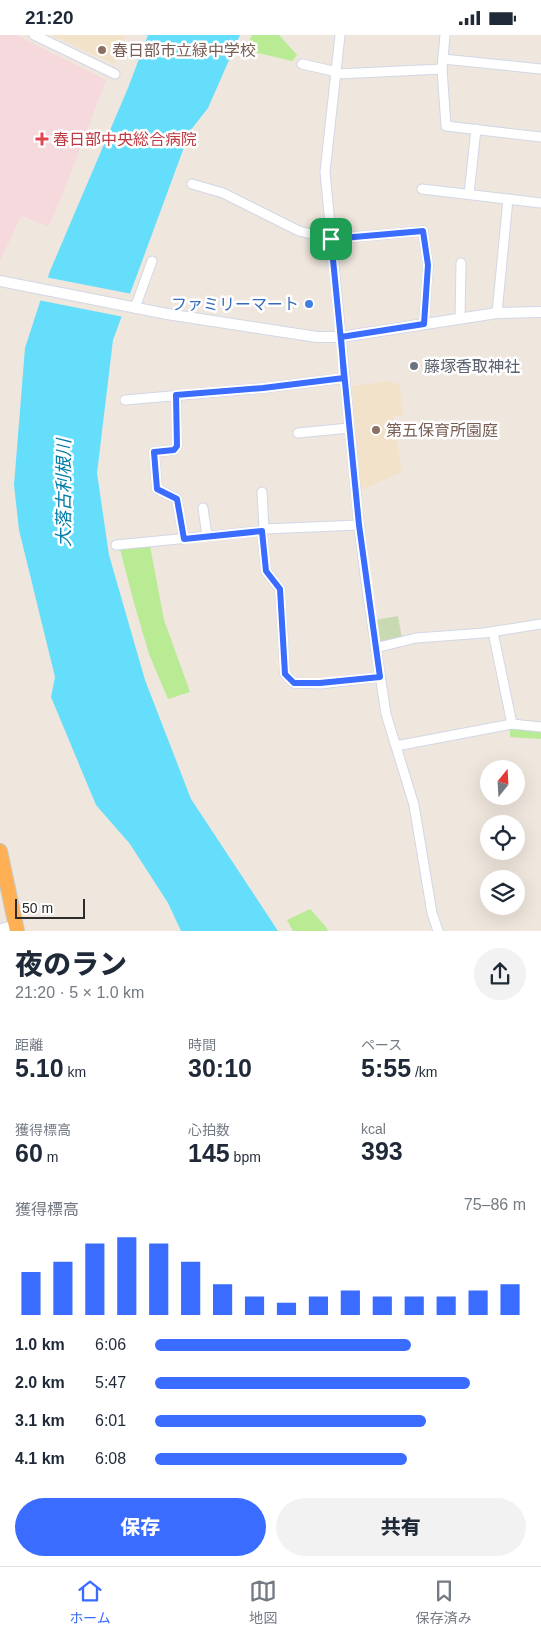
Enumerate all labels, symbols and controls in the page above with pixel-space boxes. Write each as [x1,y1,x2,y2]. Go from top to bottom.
text: 21:20 [25,7,74,28]
place label: 春日部市立緑中学校 [112,42,256,59]
marker: 春日部市立緑中学校 [96,44,108,56]
place label: 春日部中央総合病院 [53,131,197,148]
marker: 春日部中央総合病院 [35,132,49,146]
pin [310,218,352,260]
icon: arrive [317,225,345,253]
place label: ファミリーマート [171,296,299,313]
marker: ファミリーマート [303,298,315,310]
place label: 藤塚香取神社 [424,358,520,375]
marker: 藤塚香取神社 [408,360,420,372]
place label: 第五保育所園庭 [386,422,498,439]
marker: 第五保育所園庭 [370,424,382,436]
water label: 大落古利根川 [54,437,74,547]
north arrow [480,760,525,805]
map controls [480,760,525,915]
button: locate [480,815,525,860]
button: layers [480,870,525,915]
scale bar [15,896,85,919]
text: 50 m [22,900,53,916]
button: share [474,948,526,1000]
text: 夜のラン [15,949,127,980]
text: 21:20 · 5 × 1.0 km [15,984,144,1001]
text: 距離 [15,1037,43,1053]
text: 時間 [188,1037,216,1053]
text: ペース [361,1037,402,1053]
text: 5.10 [15,1054,64,1082]
text: 30:10 [188,1054,252,1082]
text: 5:55 [361,1054,411,1082]
text: km [64,1064,86,1080]
text: /km [411,1064,438,1080]
text: kcal [361,1121,386,1137]
text: 獲得標高 [15,1122,71,1138]
text: 心拍数 [188,1122,230,1138]
text: 393 [361,1137,403,1165]
text: 60 [15,1139,43,1167]
text: 145 [188,1139,230,1167]
text: m [43,1149,58,1165]
text: bpm [230,1149,261,1165]
text: 75–86 m [464,1196,526,1213]
text: 獲得標高 [15,1201,79,1218]
text: 1.0 km [15,1336,65,1353]
text: 6:06 [95,1336,126,1353]
text: 2.0 km [15,1374,65,1391]
text: 5:47 [95,1374,126,1391]
text: 3.1 km [15,1412,65,1429]
text: 6:01 [95,1412,126,1429]
text: 4.1 km [15,1450,65,1467]
text: 6:08 [95,1450,126,1467]
button: 保存 [15,1498,266,1556]
button: 共有 [276,1498,526,1556]
tab: ホーム [69,1577,111,1627]
tab: 地図 [249,1577,277,1627]
tab: 保存済み [416,1577,472,1627]

